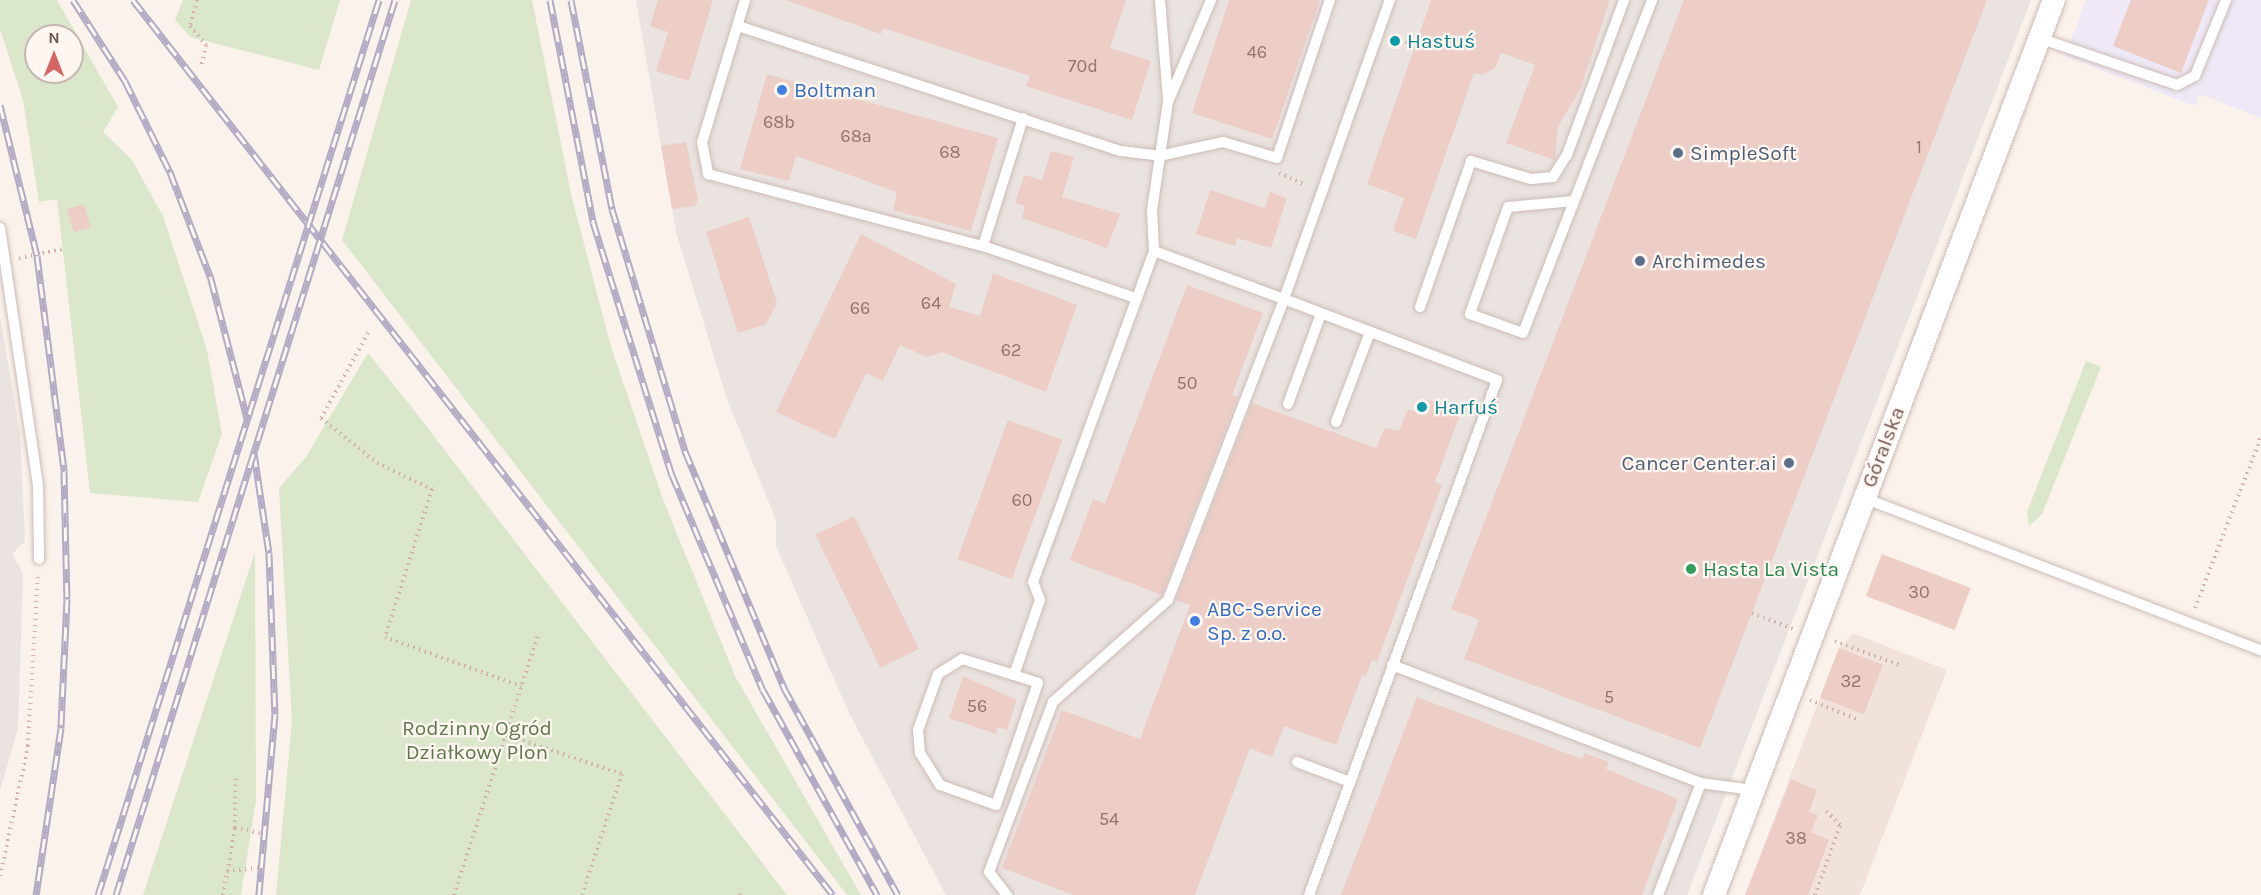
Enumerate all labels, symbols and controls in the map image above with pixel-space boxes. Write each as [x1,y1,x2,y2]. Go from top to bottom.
north arrow [24,24,84,84]
text: N [48,28,60,47]
place label: Hastuś [1407,28,1475,54]
marker: Hastuś [1388,34,1402,48]
house number: 46 [1247,41,1267,63]
house number: 70d [1068,55,1098,77]
place label: Boltman [794,77,876,103]
marker: Boltman [775,83,789,97]
house number: 68b [763,111,795,133]
house number: 68a [840,125,872,147]
house number: 1 [1916,136,1922,158]
place label: SimpleSoft [1690,140,1797,166]
house number: 68 [939,141,961,163]
marker: SimpleSoft [1671,146,1685,160]
place label: Archimedes [1652,248,1766,274]
marker: Archimedes [1633,254,1647,268]
house number: 64 [921,292,941,314]
house number: 66 [850,297,870,319]
house number: 62 [1001,339,1021,361]
house number: 50 [1177,372,1197,394]
place label: Harfuś [1434,394,1498,420]
marker: Harfuś [1415,400,1429,414]
street label: Góralska [1856,403,1910,491]
place label: Cancer Center.ai [1622,450,1777,476]
marker: Cancer Center.ai [1782,456,1796,470]
house number: 60 [1012,489,1032,511]
place label: Hasta La Vista [1703,556,1839,582]
marker: Hasta La Vista [1684,562,1698,576]
house number: 30 [1908,581,1930,603]
place label: ABC-Service Sp. z o.o. [1207,596,1322,646]
marker: ABC-Service Sp. z o.o. [1188,614,1202,628]
house number: 32 [1840,670,1862,692]
house number: 5 [1604,686,1614,708]
house number: 56 [967,695,987,717]
park label: Rodzinny Ogród Działkowy Plon [402,715,552,765]
house number: 54 [1099,808,1119,830]
house number: 38 [1785,827,1807,849]

